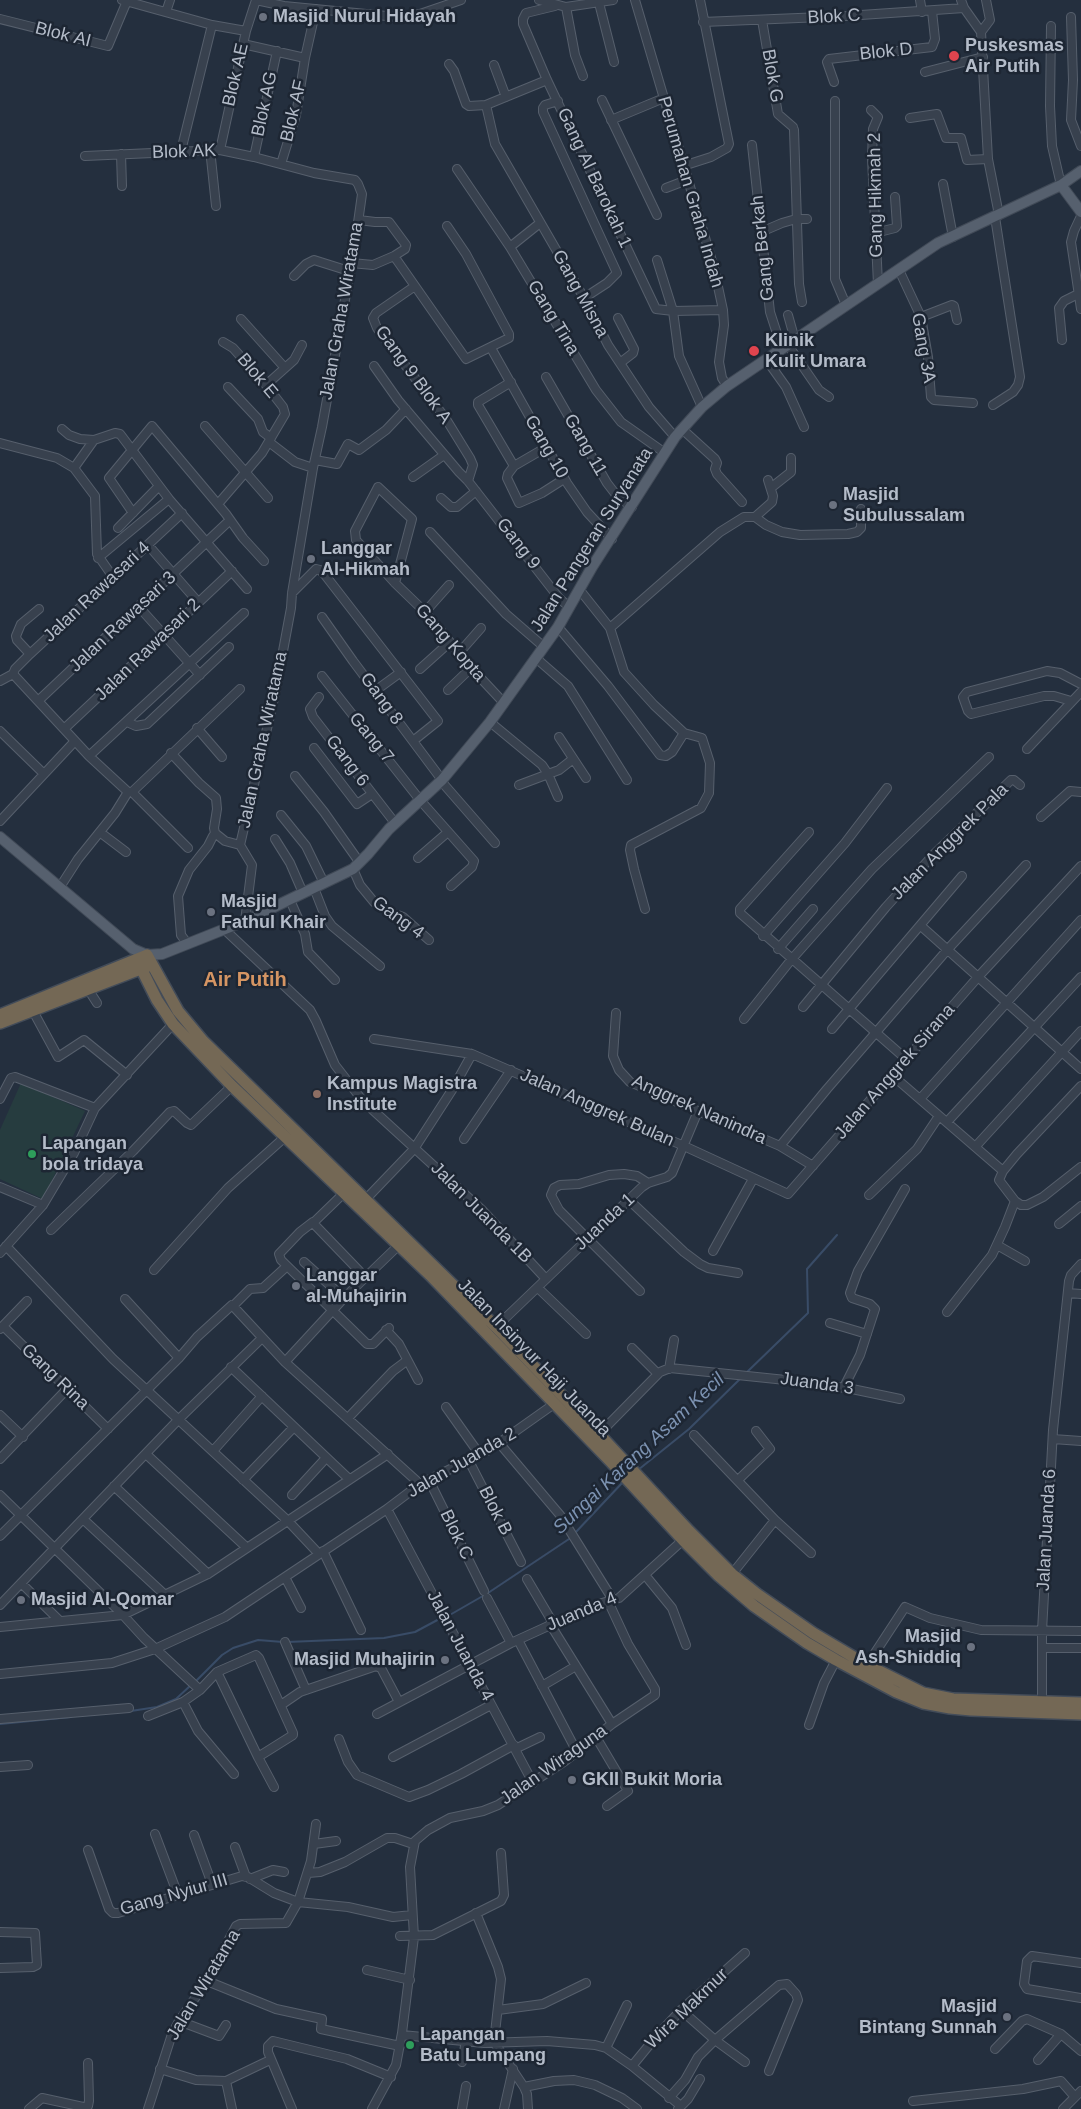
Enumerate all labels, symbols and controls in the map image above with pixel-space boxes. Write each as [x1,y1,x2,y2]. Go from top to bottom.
street label: Blok C [807,5,861,29]
place label: Masjid Nurul Hidayah [273,6,456,28]
marker: Masjid Nurul Hidayah [257,11,269,23]
street label: Blok AI [33,18,93,52]
place label: Puskesmas Air Putih [965,35,1064,78]
street label: Blok D [859,38,913,66]
street label: Blok AE [218,41,254,109]
street label: Blok G [757,48,787,104]
marker: Puskesmas Air Putih [947,49,961,63]
street label: Blok AG [248,69,282,139]
street label: Blok AF [276,78,312,144]
street label: Perumahan Graha Indah [652,94,728,290]
street label: Gang Al Barokah 1 [552,105,636,251]
street label: Gang Hikmah 2 [864,132,888,258]
street label: Blok AK [152,140,216,164]
street label: Gang Berkah [747,194,779,302]
street label: Jalan Graha Wiratama [316,220,368,402]
street label: Gang Misna [547,246,613,342]
street label: Gang Tina [522,277,584,359]
street label: Gang 3A [906,311,940,385]
street label: Gang 9 Blok A [370,322,456,428]
place label: Klinik Kulit Umara [765,330,866,372]
marker: Klinik Kulit Umara [747,344,761,358]
street label: Blok E [232,349,282,403]
street label: Gang 11 [559,410,611,480]
street label: Gang 10 [519,412,573,482]
street label: Jalan Pangeran Suryanata [526,444,658,636]
place label: Masjid Subulussalam [843,484,965,526]
marker: Masjid Subulussalam [827,499,839,511]
street label: Gang 9 [491,514,545,574]
street label: Jalan Rawasari 4 [39,537,155,647]
place label: Langgar Al-Hikmah [321,538,410,580]
marker: Langgar Al-Hikmah [305,553,317,565]
street label: Jalan Rawasari 3 [65,567,181,677]
street label: Jalan Rawasari 2 [91,594,205,706]
street label: Gang Kopta [410,600,490,686]
street label: Jalan Graha Wiratama [234,650,292,830]
street label: Gang 8 [355,669,407,729]
street label: Gang 7 [344,708,398,768]
street label: Gang 6 [321,731,373,791]
street label: Jalan Anggrek Pala [887,779,1013,905]
place label: Masjid Fathul Khair [221,891,326,934]
street label: Gang 4 [368,892,428,944]
marker: Masjid Fathul Khair [205,906,217,918]
district label: Air Putih [203,968,287,992]
street label: Jalan Anggrek Sirana [830,1000,960,1144]
street label: Jalan Anggrek Bulan [517,1064,677,1152]
street label: Anggrek Nanindra [628,1071,770,1149]
place label: Kampus Magistra Institute [327,1073,477,1116]
marker: Kampus Magistra Institute [311,1088,323,1100]
place label: Lapangan bola tridaya [42,1133,143,1176]
marker: Lapangan bola tridaya [26,1148,38,1160]
street label: Jalan Juanda 1B [426,1158,536,1268]
street label: Juanda 1 [571,1189,639,1255]
place label: Langgar al-Muhajirin [306,1265,407,1308]
street label: Jalan Insinyur Haji Juanda [453,1275,615,1441]
marker: Langgar al-Muhajirin [290,1280,302,1292]
street label: Gang Rina [17,1339,93,1415]
street label: Juanda 3 [779,1368,855,1400]
water label: Sungai Karang Asam Kecil [549,1369,729,1539]
street label: Jalan Juanda 2 [404,1423,520,1503]
street label: Jalan Juanda 6 [1033,1468,1061,1592]
street label: Blok B [474,1483,516,1539]
street label: Blok C [435,1506,477,1564]
street label: Jalan Juanda 4 [422,1587,498,1705]
street label: Juanda 4 [544,1588,620,1636]
place label: Masjid Al-Qomar [31,1589,174,1611]
marker: Masjid Al-Qomar [15,1594,27,1606]
place label: Masjid Ash-Shiddiq [855,1626,961,1668]
marker: Masjid Ash-Shiddiq [965,1641,977,1653]
place label: Masjid Muhajirin [294,1649,435,1671]
marker: Masjid Muhajirin [439,1654,451,1666]
street label: Jalan Wiraguna [497,1720,611,1810]
place label: GKII Bukit Moria [582,1769,722,1791]
marker: GKII Bukit Moria [566,1774,578,1786]
street label: Gang Nyiur III [118,1869,230,1921]
street label: Jalan Wiratama [163,1926,245,2044]
street label: Wira Makmur [641,1964,733,2054]
place label: Masjid Bintang Sunnah [859,1996,997,2038]
marker: Masjid Bintang Sunnah [1001,2011,1013,2023]
place label: Lapangan Batu Lumpang [420,2024,546,2066]
marker: Lapangan Batu Lumpang [404,2039,416,2051]

